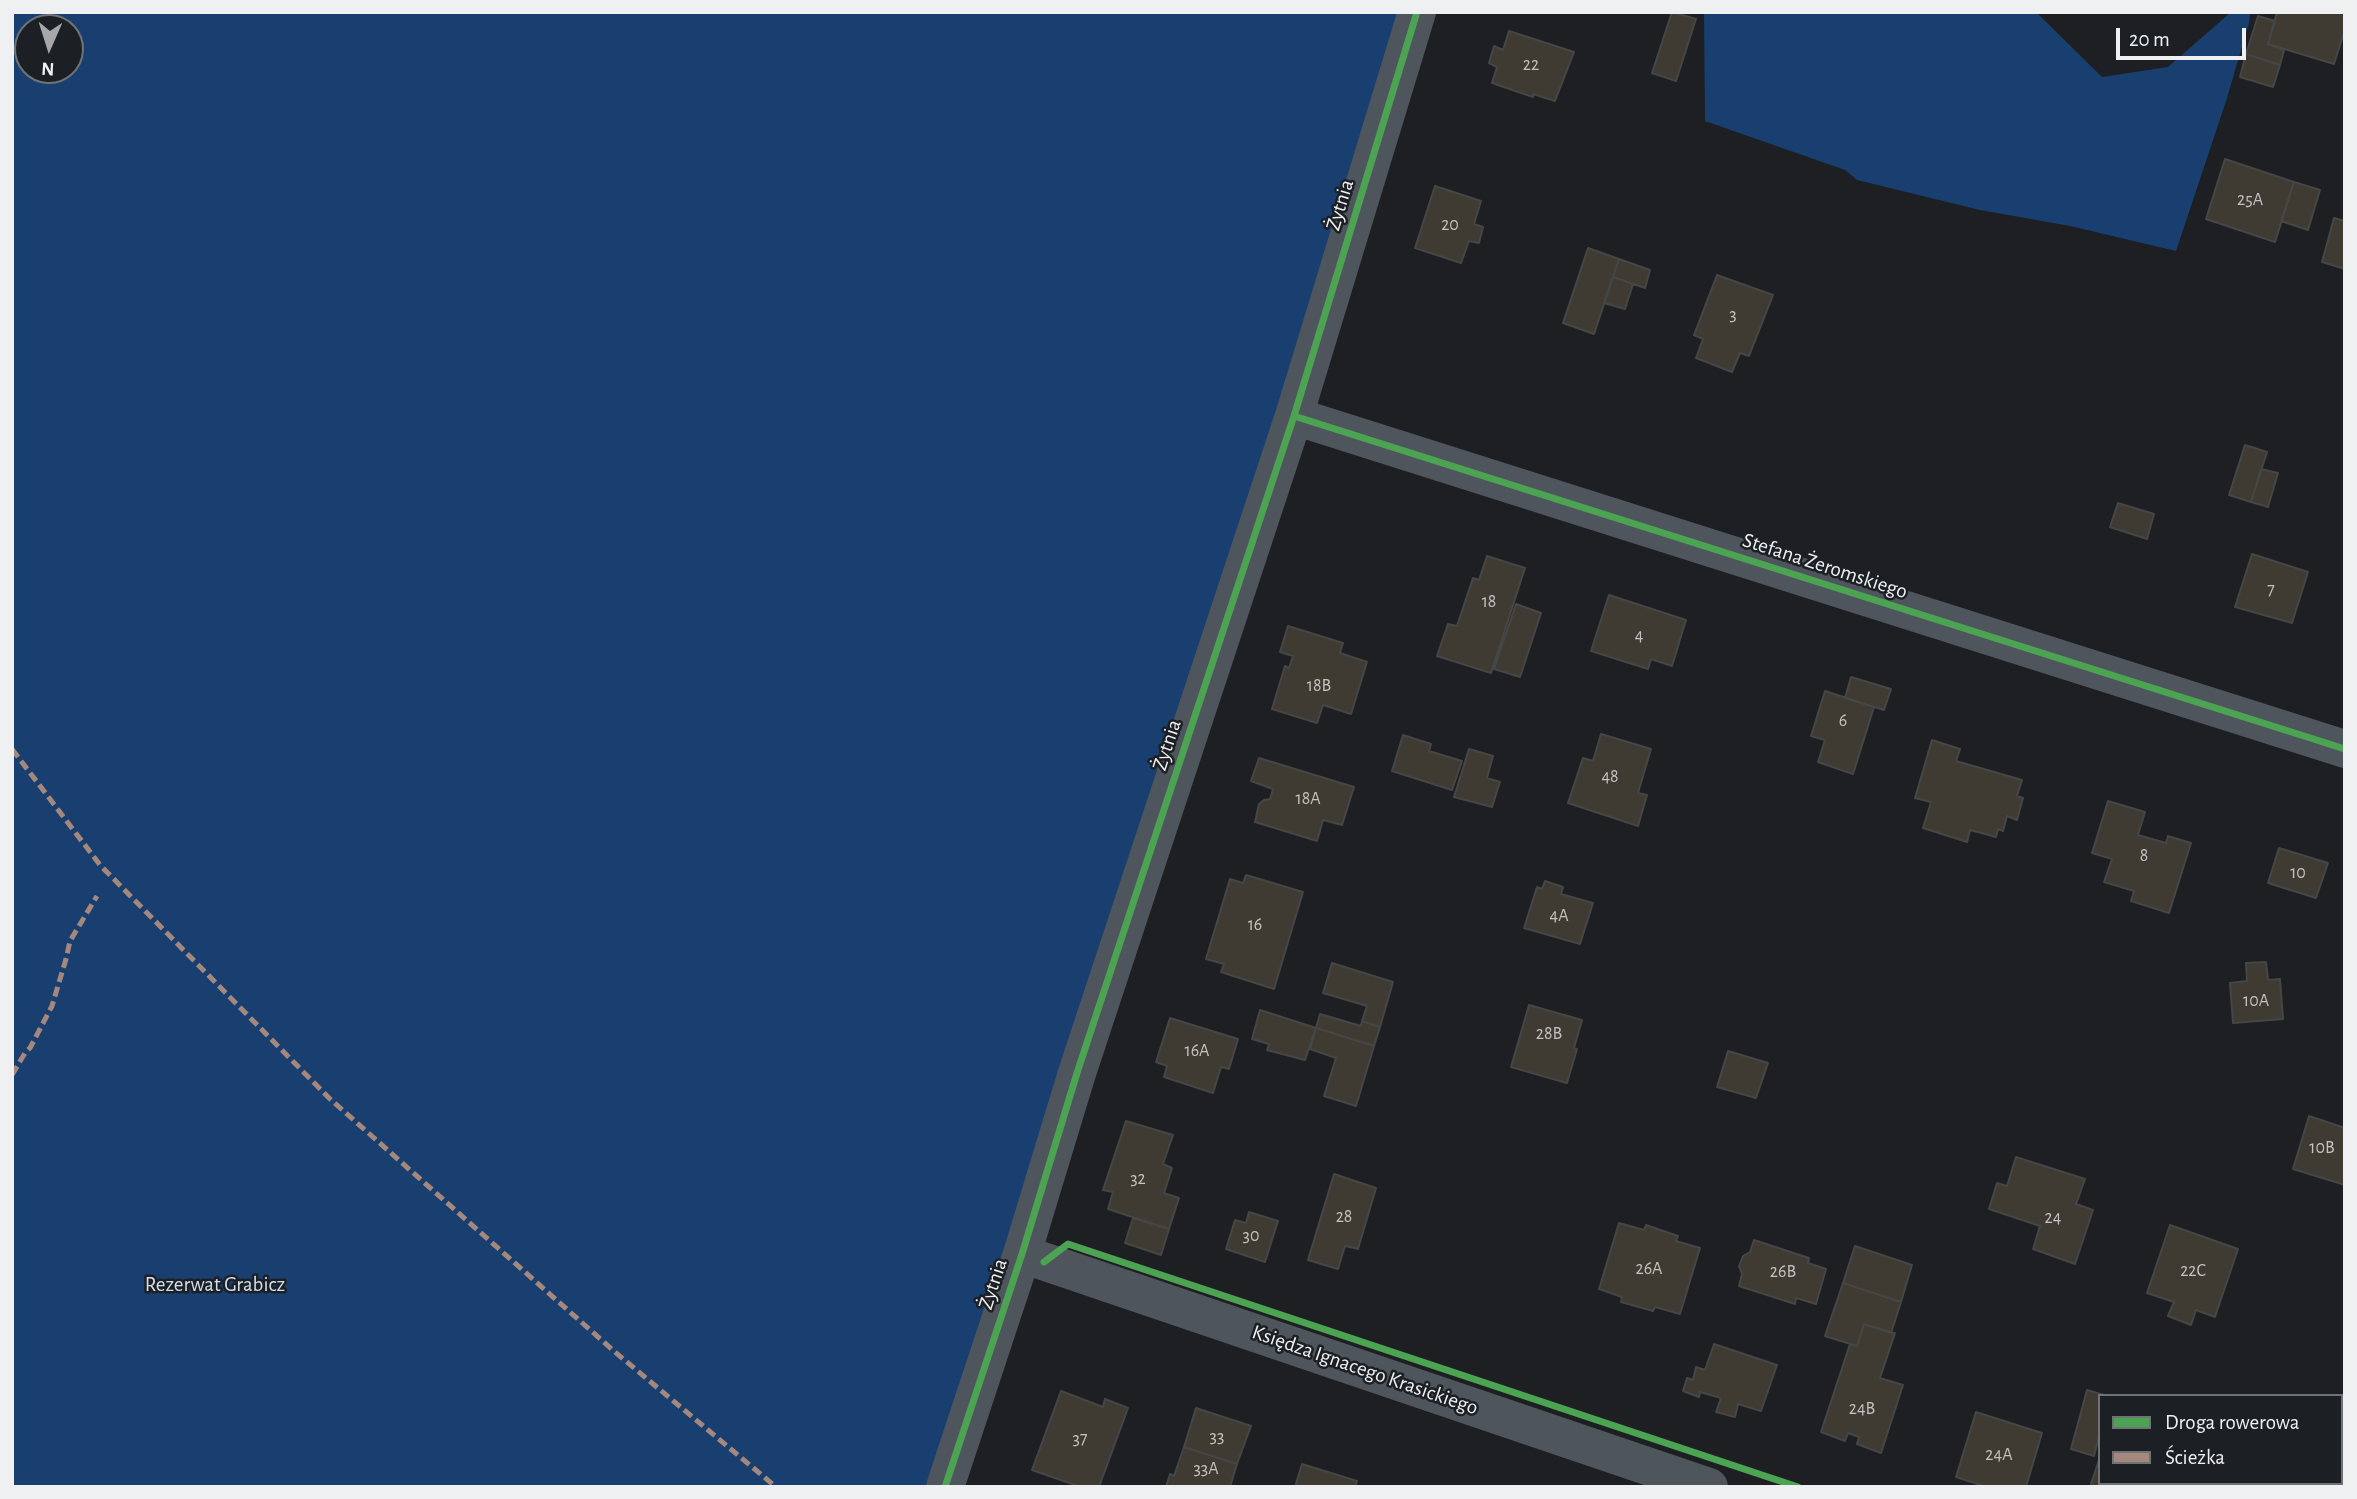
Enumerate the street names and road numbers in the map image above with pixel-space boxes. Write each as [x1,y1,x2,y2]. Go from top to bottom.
street label: Żytnia [1320,176,1360,234]
street label: Stefana Żeromskiego [1739,527,1911,605]
street label: Żytnia [1147,716,1187,774]
street label: Żytnia [973,1255,1013,1313]
street label: Księdza Ignacego Krasickiego [1249,1319,1481,1421]

